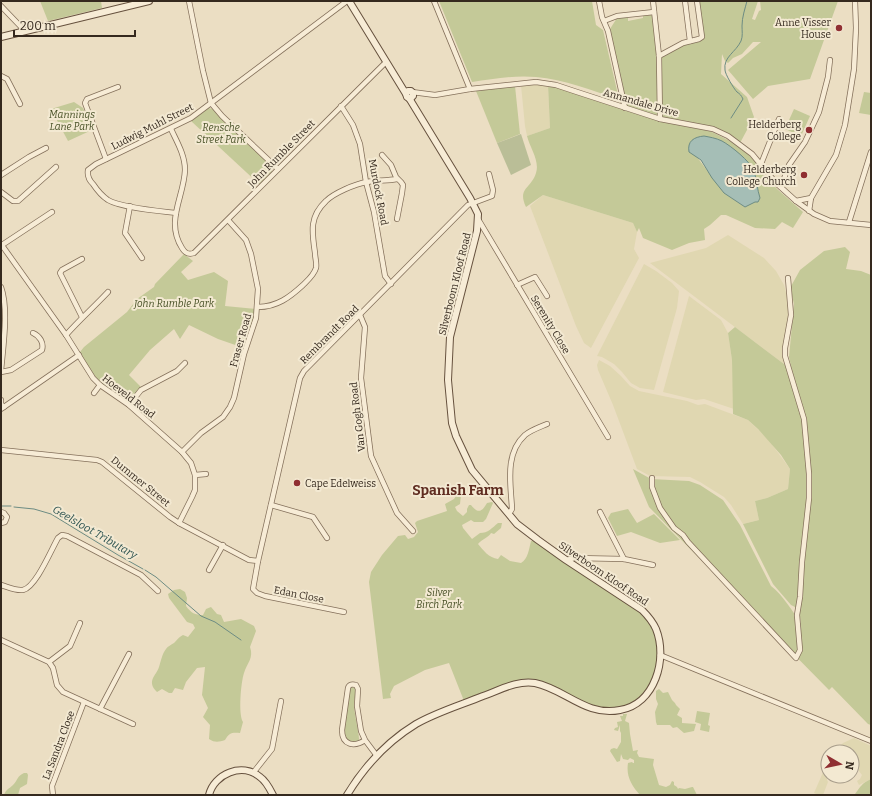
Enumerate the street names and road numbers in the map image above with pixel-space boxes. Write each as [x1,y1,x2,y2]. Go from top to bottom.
street label: Annandale Drive [602,86,680,119]
street label: Ludwig Muhl Street [110,101,196,153]
street label: John Rumble Street [245,117,318,190]
street label: Murdock Road [366,158,390,226]
street label: Silverboom Kloof Road [436,232,474,337]
street label: Serenity Close [528,293,572,356]
street label: Rembrandt Road [298,303,362,367]
street label: Fraser Road [228,312,254,368]
street label: Hoeveld Road [100,372,157,421]
street label: Van Gogh Road [348,381,368,452]
street label: Dummer Street [108,454,173,509]
street label: Silverboom Kloof Road [556,539,651,608]
street label: Edan Close [273,584,325,606]
street label: La Sandra Close [40,709,78,782]

